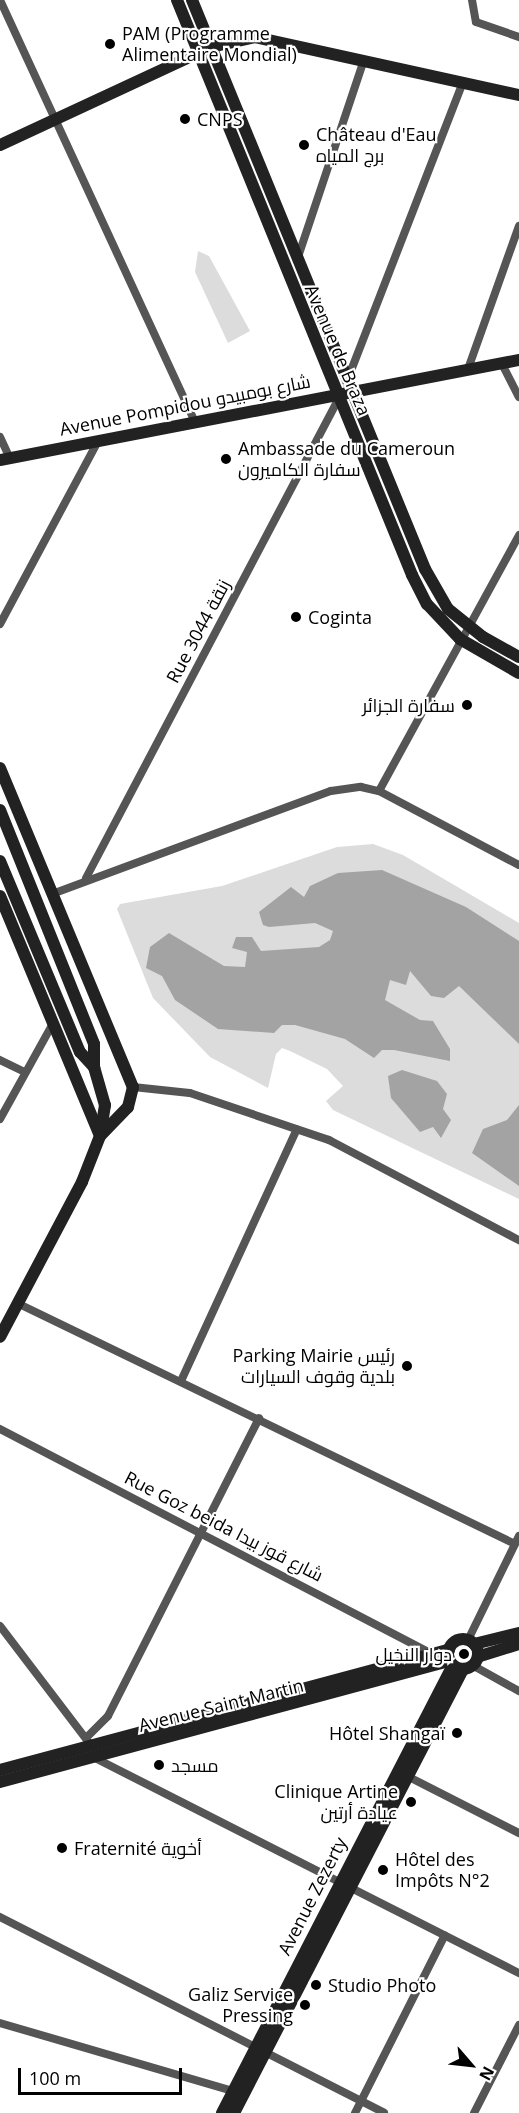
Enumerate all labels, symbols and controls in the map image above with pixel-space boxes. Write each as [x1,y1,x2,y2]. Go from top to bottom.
place label: PAM (Programme Alimentaire Mondial) [122,23,297,66]
marker: PAM (Programme Alimentaire Mondial) [103,37,117,51]
place label: CNPS [197,108,243,130]
marker: CNPS [178,112,192,126]
place label: Château d'Eau برج المياه [316,124,437,166]
marker: Château d'Eau برج المياه [297,138,311,152]
street label: Avenue de Braza [301,281,375,419]
street label: Avenue Pompidou شارع بومبيدو [58,370,312,440]
place label: Ambassade du Cameroun سفارة الكاميرون [238,438,455,480]
marker: Ambassade du Cameroun سفارة الكاميرون [219,452,233,466]
street label: Rue 3044 زنقة [162,576,234,686]
place label: Coginta [308,606,372,628]
marker: Coginta [289,610,303,624]
place label: سفارة الجزائر [362,694,455,716]
marker: سفارة الجزائر [460,698,474,712]
place label: Parking Mairie رئيس بلدية وقوف السيارات [233,1345,395,1388]
marker: Parking Mairie رئيس بلدية وقوف السيارات [400,1359,414,1373]
street label: Rue Goz beida شارع قوز بيدا [121,1466,327,1586]
place label: دوار النخيل [375,1643,452,1665]
marker: دوار النخيل [457,1647,471,1661]
street label: Avenue Saint Martin [136,1674,306,1736]
place label: Hôtel Shangaï [329,1722,445,1744]
marker: Hôtel Shangaï [450,1726,464,1740]
place label: مسجد [171,1754,219,1776]
marker: مسجد [152,1758,166,1772]
place label: Clinique Artine عيادة أرتين [274,1781,398,1824]
marker: Clinique Artine عيادة أرتين [402,1793,420,1811]
street label: Avenue Zezerty [273,1834,351,1958]
place label: Fraternité أخوية [74,1837,202,1859]
marker: Fraternité أخوية [55,1841,69,1855]
place label: Hôtel des Impôts N°2 [395,1849,490,1892]
marker: Hôtel des Impôts N°2 [376,1863,390,1877]
place label: Studio Photo [328,1974,436,1996]
marker: Studio Photo [309,1978,323,1992]
place label: Galiz Service Pressing [188,1984,293,2026]
marker: Galiz Service Pressing [298,1998,312,2012]
north arrow [441,2035,501,2095]
scale bar [21,2056,184,2094]
text: N [474,2063,500,2084]
text: 100 m [29,2066,81,2090]

